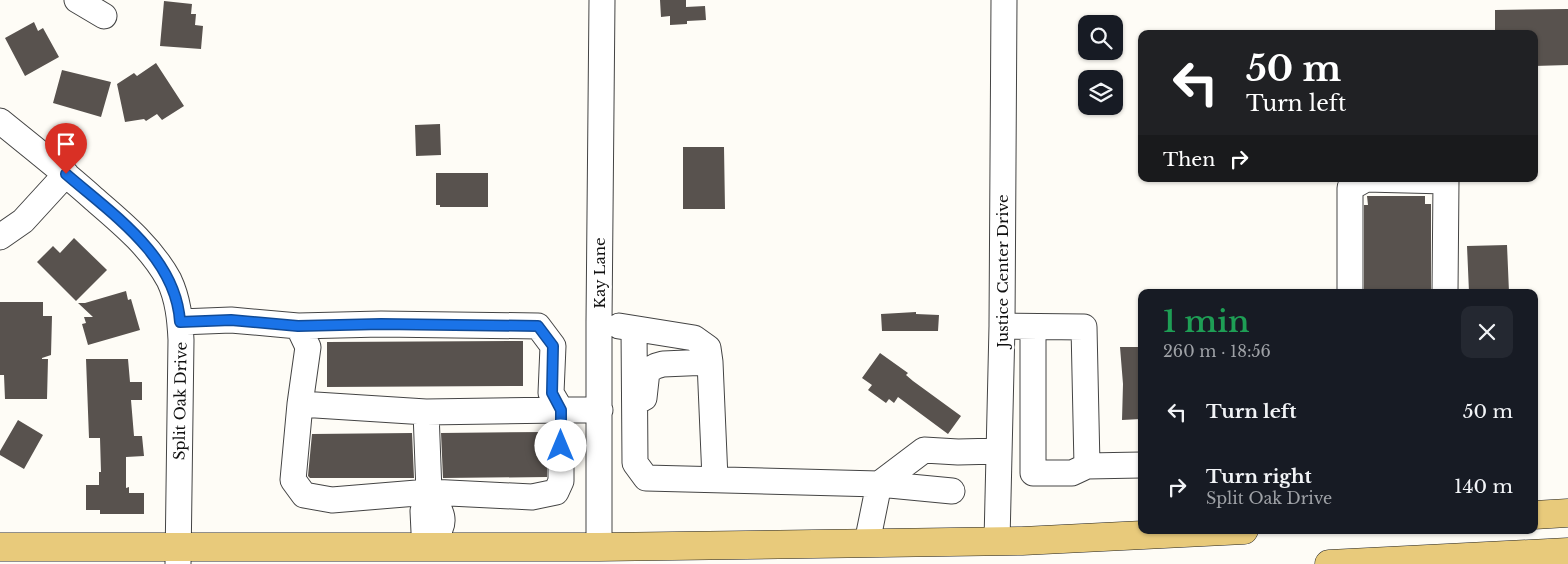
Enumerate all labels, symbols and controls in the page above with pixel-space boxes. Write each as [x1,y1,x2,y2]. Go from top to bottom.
map controls [1078,15,1123,115]
button: search [1078,15,1123,60]
text: 50 m [1246,47,1341,90]
icon: left [1163,50,1228,115]
button: layers [1078,70,1123,115]
text: Turn left [1246,90,1346,117]
pin [45,123,87,174]
icon: arrive [52,130,80,158]
icon: right [1225,145,1253,173]
text: Then [1163,148,1215,171]
street label: Justice Center Drive [993,194,1012,350]
street label: Kay Lane [590,237,609,309]
text: 1 min [1163,303,1249,340]
button: close [1461,306,1513,358]
text: 260 m · 18:56 [1163,341,1271,361]
street label: Split Oak Drive [169,342,191,460]
icon: left [1163,398,1191,426]
text: Turn left [1206,400,1297,423]
text: 50 m [1463,400,1513,423]
position arrow [534,419,586,471]
text: Turn right [1206,465,1312,488]
icon: right [1163,473,1191,501]
text: 140 m [1454,475,1513,498]
text: Split Oak Drive [1206,488,1332,508]

